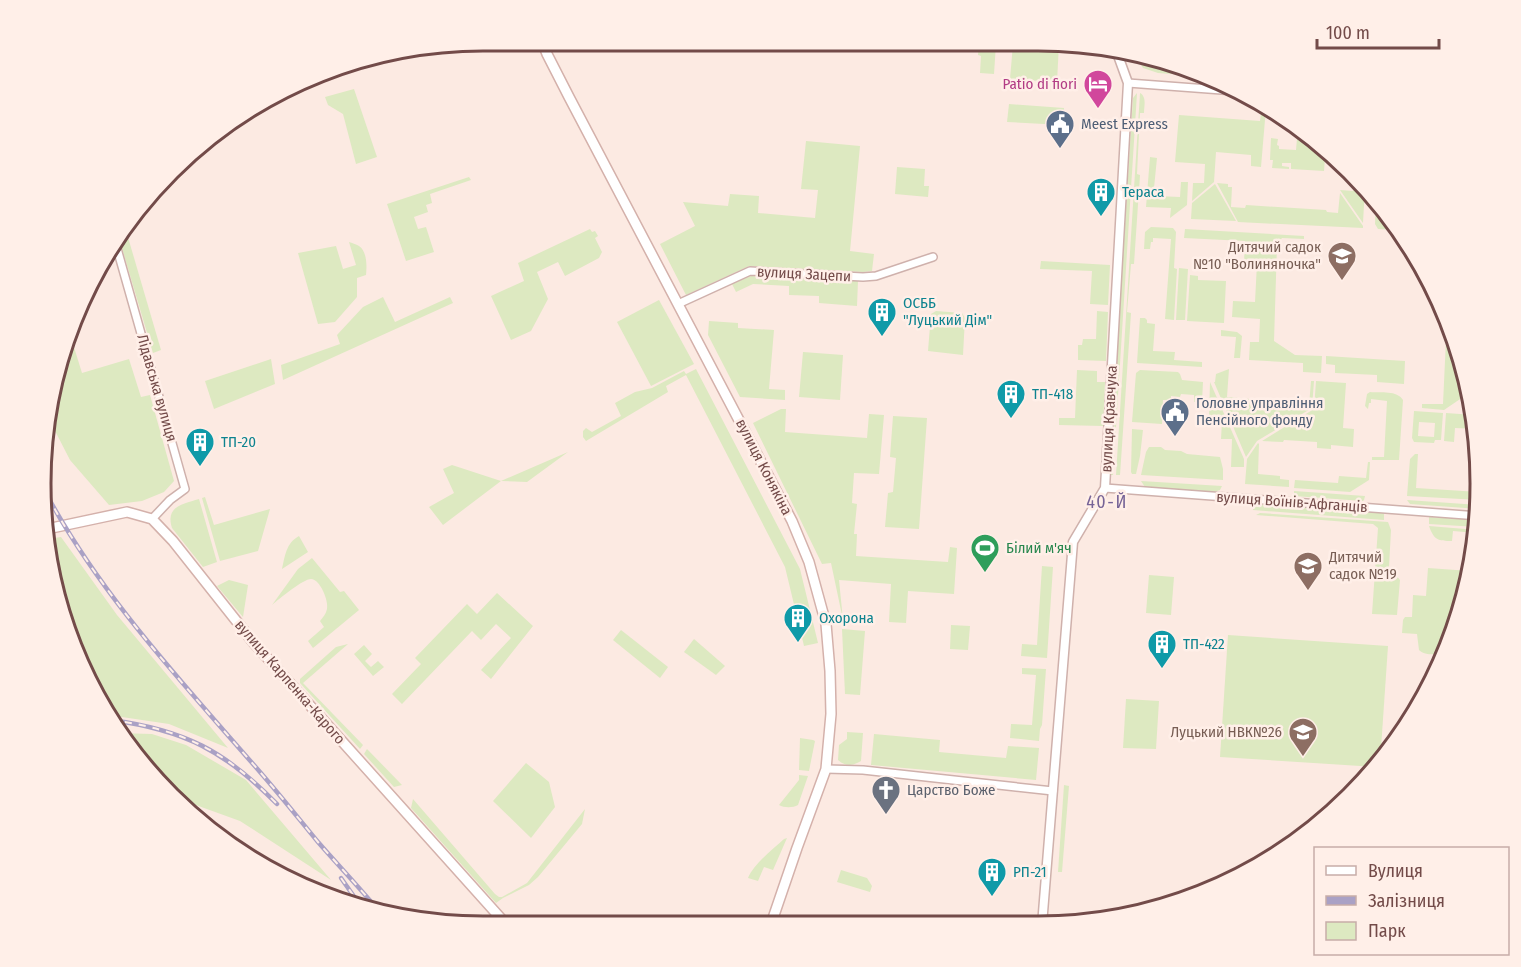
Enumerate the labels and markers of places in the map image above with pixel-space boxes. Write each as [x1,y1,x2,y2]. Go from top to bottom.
hotel icon: Patio di fiori [1082,68,1114,110]
place label: Patio di fiori [1002,75,1077,93]
public building icon: Meest Express [1044,108,1076,150]
place label: Meest Express [1081,115,1168,133]
building icon: Тераса [1085,176,1117,218]
place label: Тераса [1122,183,1164,201]
place label: Дитячий садок №10 "Волиняночка" [1193,238,1321,273]
school or university icon: Дитячий садок №10 "Волиняночка" [1326,240,1358,282]
place label: ОСББ "Луцький Дім" [903,294,992,329]
building icon: ОСББ "Луцький Дім" [866,296,898,338]
building icon: ТП-418 [995,378,1027,420]
place label: ТП-418 [1032,385,1073,403]
place label: Головне управління Пенсійного фонду [1196,394,1323,429]
public building icon: Головне управління Пенсійного фонду [1159,396,1191,438]
building icon: ТП-20 [184,426,216,468]
place label: ТП-20 [221,433,256,451]
sports icon: Білий м'яч [969,532,1001,574]
place label: Білий м'яч [1006,539,1072,557]
place label: Дитячий садок №19 [1328,548,1397,583]
school or university icon: Дитячий садок №19 [1292,550,1324,592]
building icon: Охорона [782,602,814,644]
place label: Охорона [819,609,874,627]
building icon: ТП-422 [1146,628,1178,670]
place label: ТП-422 [1183,635,1225,653]
school or university icon: Луцький НВК№26 [1287,716,1319,758]
place label: Луцький НВК№26 [1170,723,1282,741]
church icon: Царство Боже [870,774,902,816]
place label: Царство Боже [907,781,995,799]
building icon: РП-21 [976,856,1008,898]
place label: РП-21 [1013,863,1047,881]

